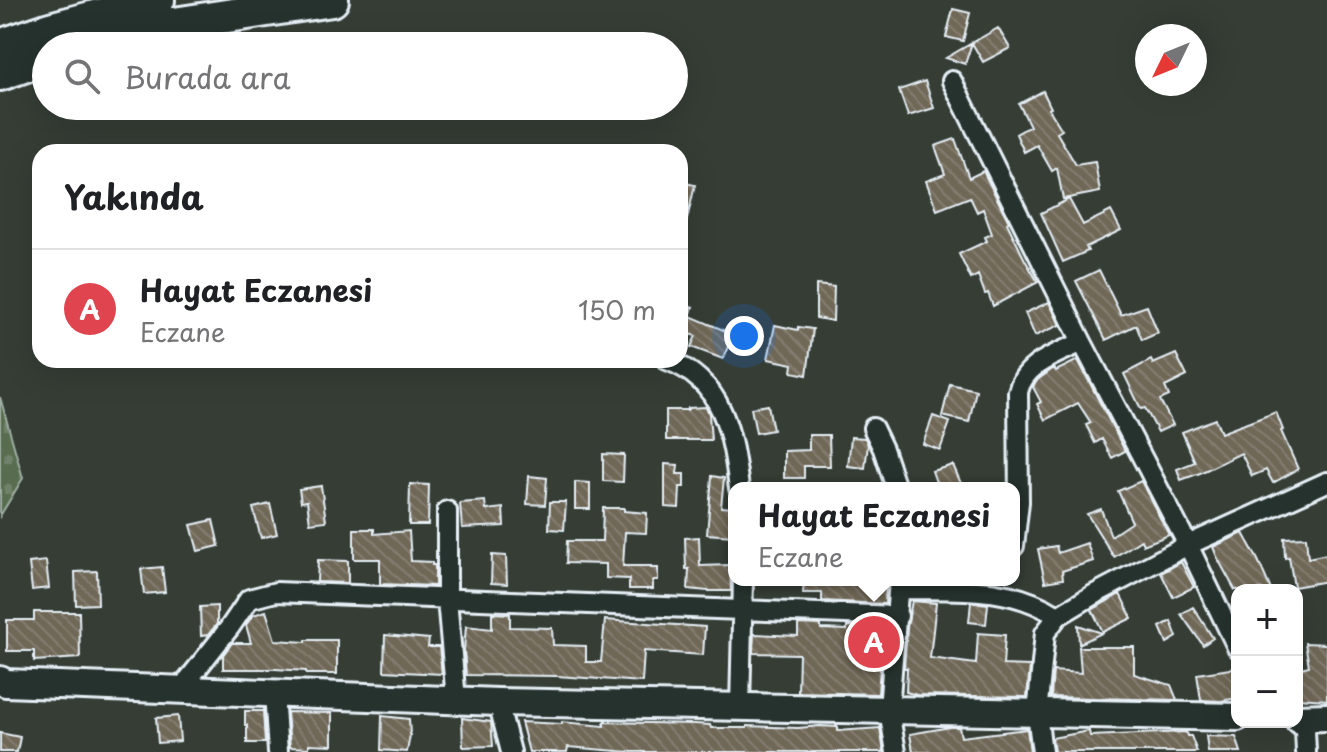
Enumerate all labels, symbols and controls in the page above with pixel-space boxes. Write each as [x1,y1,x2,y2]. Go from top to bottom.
north arrow [1135,24,1207,96]
search box [32,32,688,120]
icon: search [60,54,104,98]
text: Burada ara [124,54,290,99]
text: Yakında [64,170,204,222]
text: Hayat Eczanesi [140,267,372,312]
text: A [80,290,100,329]
text: 150 m [578,290,656,329]
text: Eczane [140,312,226,351]
your location [724,316,764,356]
popup [728,482,1020,586]
text: Hayat Eczanesi [758,492,990,537]
text: Eczane [758,537,844,576]
map controls [1231,584,1303,728]
button: + [1231,584,1303,656]
pin: A [848,612,900,672]
button: − [1231,656,1303,728]

